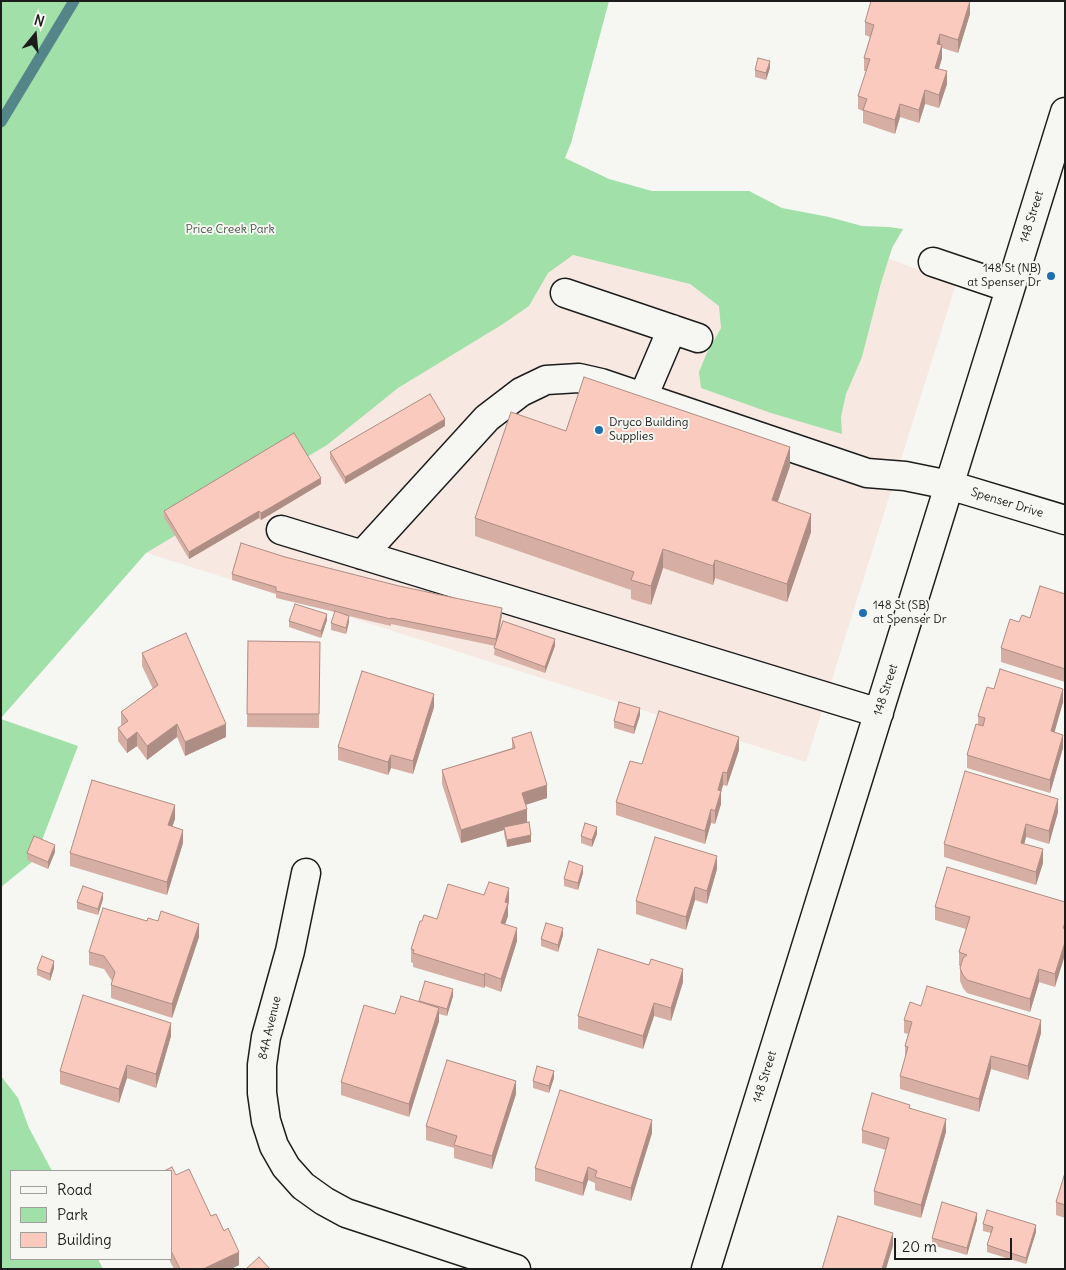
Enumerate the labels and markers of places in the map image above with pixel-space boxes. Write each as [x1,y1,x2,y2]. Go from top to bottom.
place label: 148 St (NB) at Spenser Dr [967,262,1041,290]
marker: 148 St (NB) at Spenser Dr [1045,270,1057,282]
place label: Dryco Building Supplies [609,416,688,444]
marker: Dryco Building Supplies [593,424,605,436]
place label: 148 St (SB) at Spenser Dr [873,599,947,627]
marker: 148 St (SB) at Spenser Dr [857,607,869,619]

